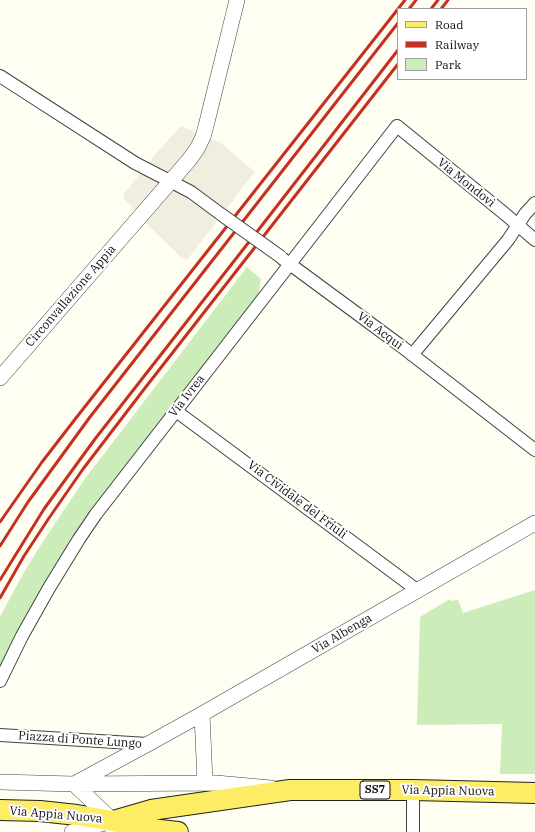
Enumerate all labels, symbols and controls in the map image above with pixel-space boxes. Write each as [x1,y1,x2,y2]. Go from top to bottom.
legend [397,8,527,80]
text: Road [435,17,464,32]
text: Railway [435,37,479,52]
text: Park [435,57,461,72]
street label: Via Mondovì [434,155,498,211]
street label: Circonvallazione Appia [23,242,119,350]
street label: Via Acqui [354,309,406,353]
street label: Via Ivrea [166,372,208,420]
street label: Via Cividale del Friuli [245,458,349,542]
street label: Via Albenga [309,611,375,657]
street label: Piazza di Ponte Lungo [18,729,142,751]
road number: SS7 [360,781,390,799]
street label: Via Appia Nuova [401,783,495,799]
street label: Via Appia Nuova [9,804,103,826]

